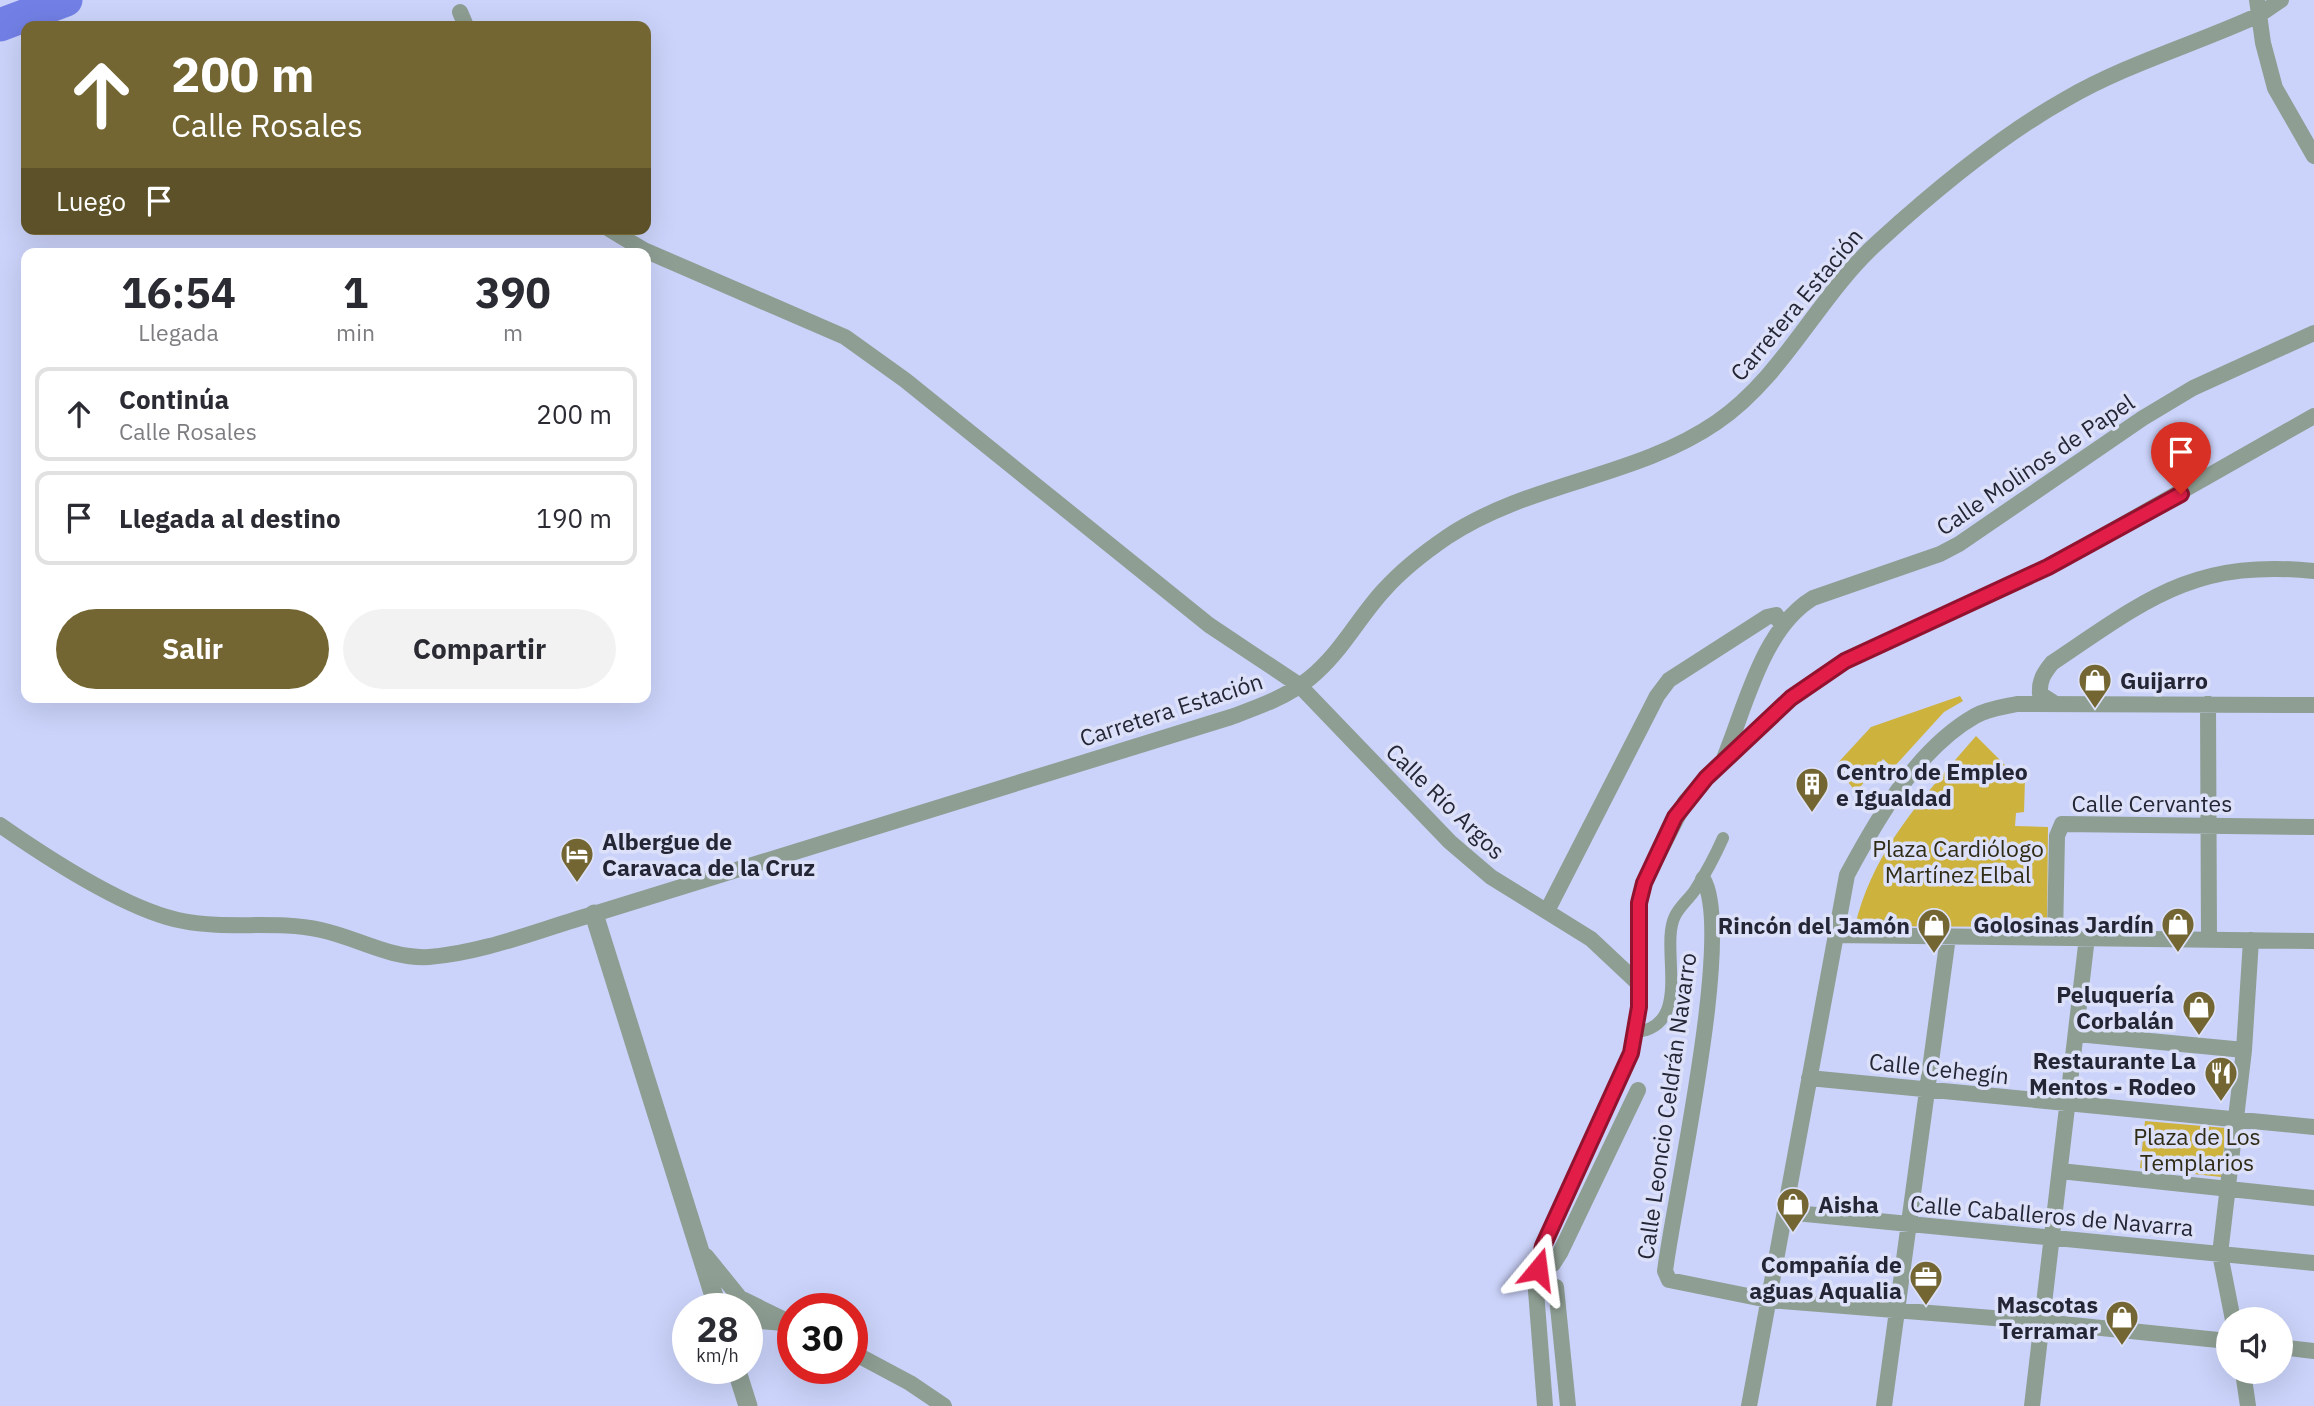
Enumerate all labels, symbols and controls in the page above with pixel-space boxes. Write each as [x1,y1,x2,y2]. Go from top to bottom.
text: 200 m [171,42,315,105]
icon: ahead [56,49,147,140]
text: Calle Rosales [171,104,363,146]
icon: arrive [140,182,178,220]
text: Luego [56,184,126,218]
street label: Carretera Estación [1723,221,1869,387]
text: 16:54 [121,265,236,320]
text: 1 [343,265,368,320]
text: 390 [475,265,551,320]
text: Llegada [138,317,219,347]
text: min [336,317,375,347]
text: m [503,317,523,347]
text: Continúa [119,382,229,416]
street label: Calle Molinos de Papel [1930,386,2140,542]
icon: ahead [60,395,98,433]
text: 200 m [536,397,612,431]
text: Calle Rosales [119,416,257,446]
pin [2151,422,2211,494]
icon: arrive [2162,433,2200,471]
icon: arrive [60,499,98,537]
text: Llegada al destino [119,501,341,535]
text: 190 m [536,501,612,535]
button: Salir [56,609,329,689]
button: Compartir [343,609,616,689]
shop icon: Guijarro [2076,661,2114,710]
street label: Carretera Estación [1076,665,1266,753]
place label: Guijarro [2120,665,2208,695]
street label: Calle Río Argos [1380,737,1512,865]
place label: Centro de Empleo e Igualdad [1836,756,2028,812]
building icon: Centro de Empleo e Igualdad [1793,765,1831,814]
street label: Calle Cervantes [2072,788,2232,818]
place label: Albergue de Caravaca de la Cruz [602,826,815,882]
park label: Plaza Cardiólogo Martínez Elbal [1872,833,2044,889]
hotel icon: Albergue de Caravaca de la Cruz [558,835,596,884]
shop icon: Golosinas Jardín [2159,905,2197,954]
shop icon: Rincón del Jamón [1915,906,1953,955]
place label: Golosinas Jardín [1973,909,2154,939]
place label: Rincón del Jamón [1718,910,1910,940]
street label: Calle Leoncio Celdrán Navarro [1630,951,1702,1261]
place label: Peluquería Corbalán [2056,979,2174,1035]
shop icon: Peluquería Corbalán [2180,988,2218,1037]
place label: Restaurante La Mentos - Rodeo [2029,1045,2196,1101]
street label: Calle Cehegín [1868,1046,2010,1090]
restaurant icon: Restaurante La Mentos - Rodeo [2202,1054,2240,1103]
park label: Plaza de Los Templarios [2133,1121,2261,1177]
shop icon: Aisha [1774,1185,1812,1234]
street label: Calle Caballeros de Navarra [1909,1188,2195,1242]
place label: Aisha [1818,1189,1879,1219]
position arrow [1501,1232,1575,1306]
place label: Compañía de aguas Aqualia [1749,1249,1902,1305]
office icon: Compañía de aguas Aqualia [1907,1258,1945,1307]
place label: Mascotas Terramar [1996,1289,2098,1345]
speed limit sign: 30 [777,1293,868,1384]
shop icon: Mascotas Terramar [2103,1298,2141,1347]
text: 28 [696,1306,739,1352]
map controls [2216,1307,2293,1384]
button: sound [2216,1307,2293,1384]
text: km/h [696,1344,739,1367]

